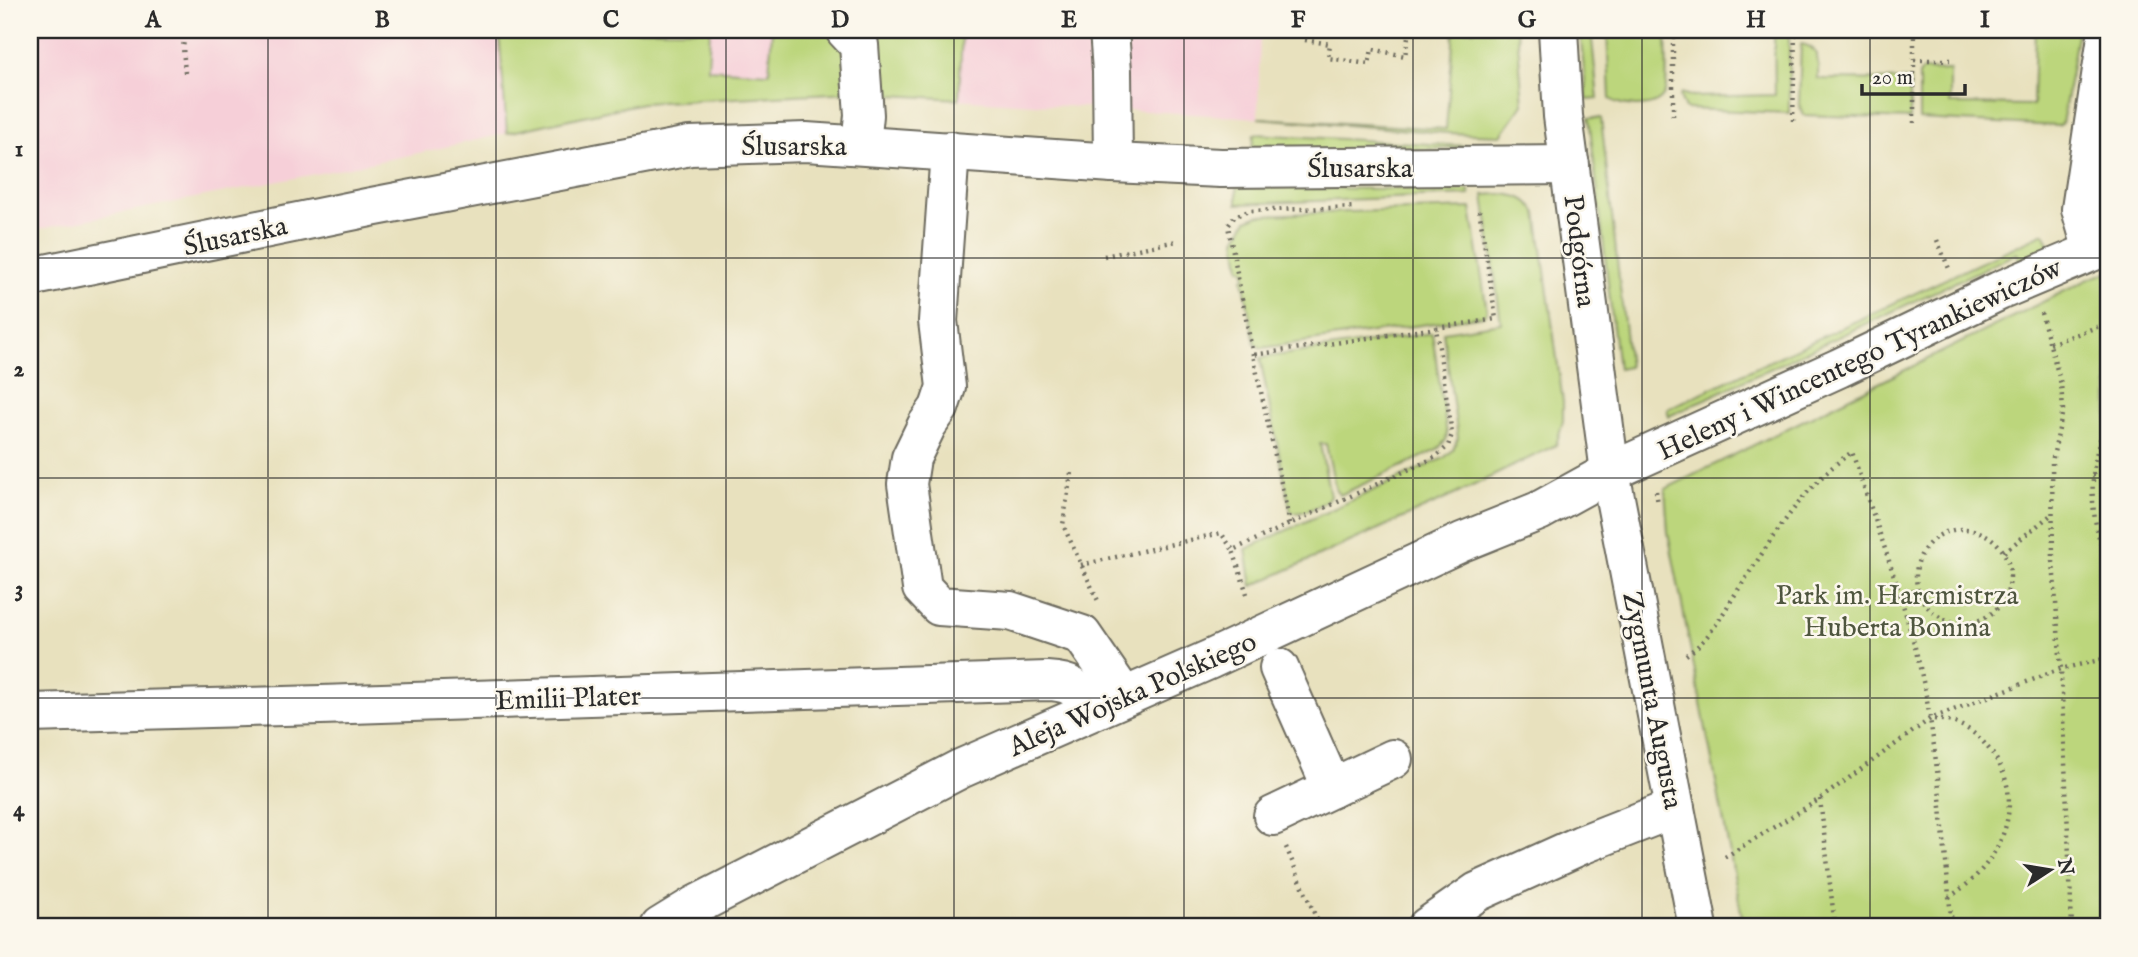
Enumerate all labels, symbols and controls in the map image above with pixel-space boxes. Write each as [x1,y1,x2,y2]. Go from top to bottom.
text: A [144,6,162,35]
text: B [374,6,390,35]
text: C [603,6,620,35]
text: D [831,6,849,35]
text: E [1061,6,1077,35]
text: F [1291,6,1306,35]
text: G [1518,6,1537,35]
text: H [1746,6,1766,35]
text: I [1980,6,1990,35]
scale bar [1862,52,1965,96]
text: 20 m [1872,65,1913,92]
street label: Ślusarska [741,130,848,165]
text: 1 [15,135,23,164]
street label: Ślusarska [1307,152,1414,187]
street label: Podgórna [1554,193,1603,310]
street label: Ślusarska [180,209,292,266]
street label: Heleny i Wincentego Tyrankiewiczów [1652,251,2068,470]
text: 2 [14,355,25,384]
text: 3 [15,575,23,604]
park label: Park im. Harcmistrza Huberta Bonina [1776,579,2019,646]
street label: Zygmunta Augusta [1613,589,1690,813]
street label: Aleja Wojska Polskiego [1003,625,1262,766]
street label: Emilii Plater [495,679,642,720]
text: 4 [13,795,25,824]
north arrow [2016,834,2086,904]
text: N [2051,855,2078,878]

